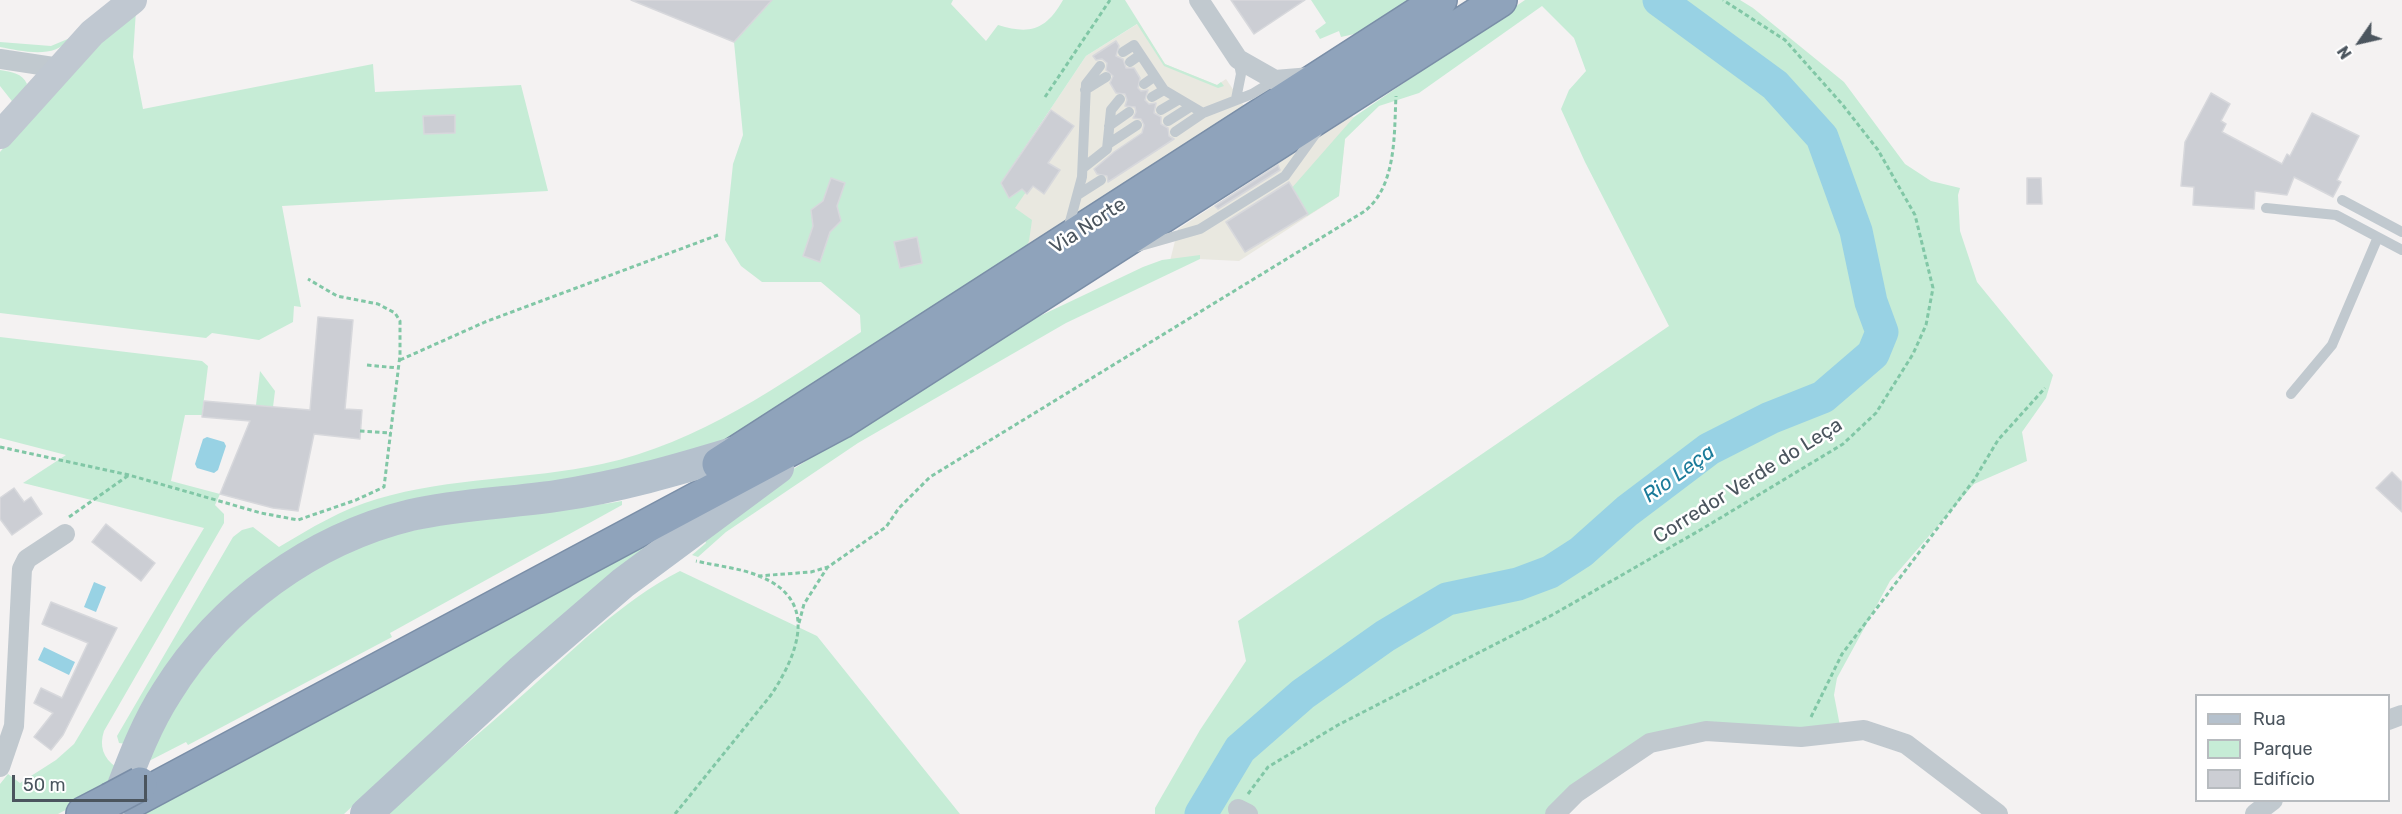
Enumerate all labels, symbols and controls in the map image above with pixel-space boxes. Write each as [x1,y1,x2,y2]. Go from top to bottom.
north arrow [2330,12,2390,72]
text: N [2334,42,2356,62]
street label: Via Norte [1045,193,1131,259]
street label: Corredor Verde do Leça [1649,413,1847,549]
water label: Rio Leça [1638,439,1720,509]
legend [2195,694,2390,802]
text: Rua [2253,708,2286,730]
text: Parque [2253,738,2313,760]
scale bar [15,763,150,801]
text: Edifício [2253,768,2315,790]
text: 50 m [23,774,66,796]

